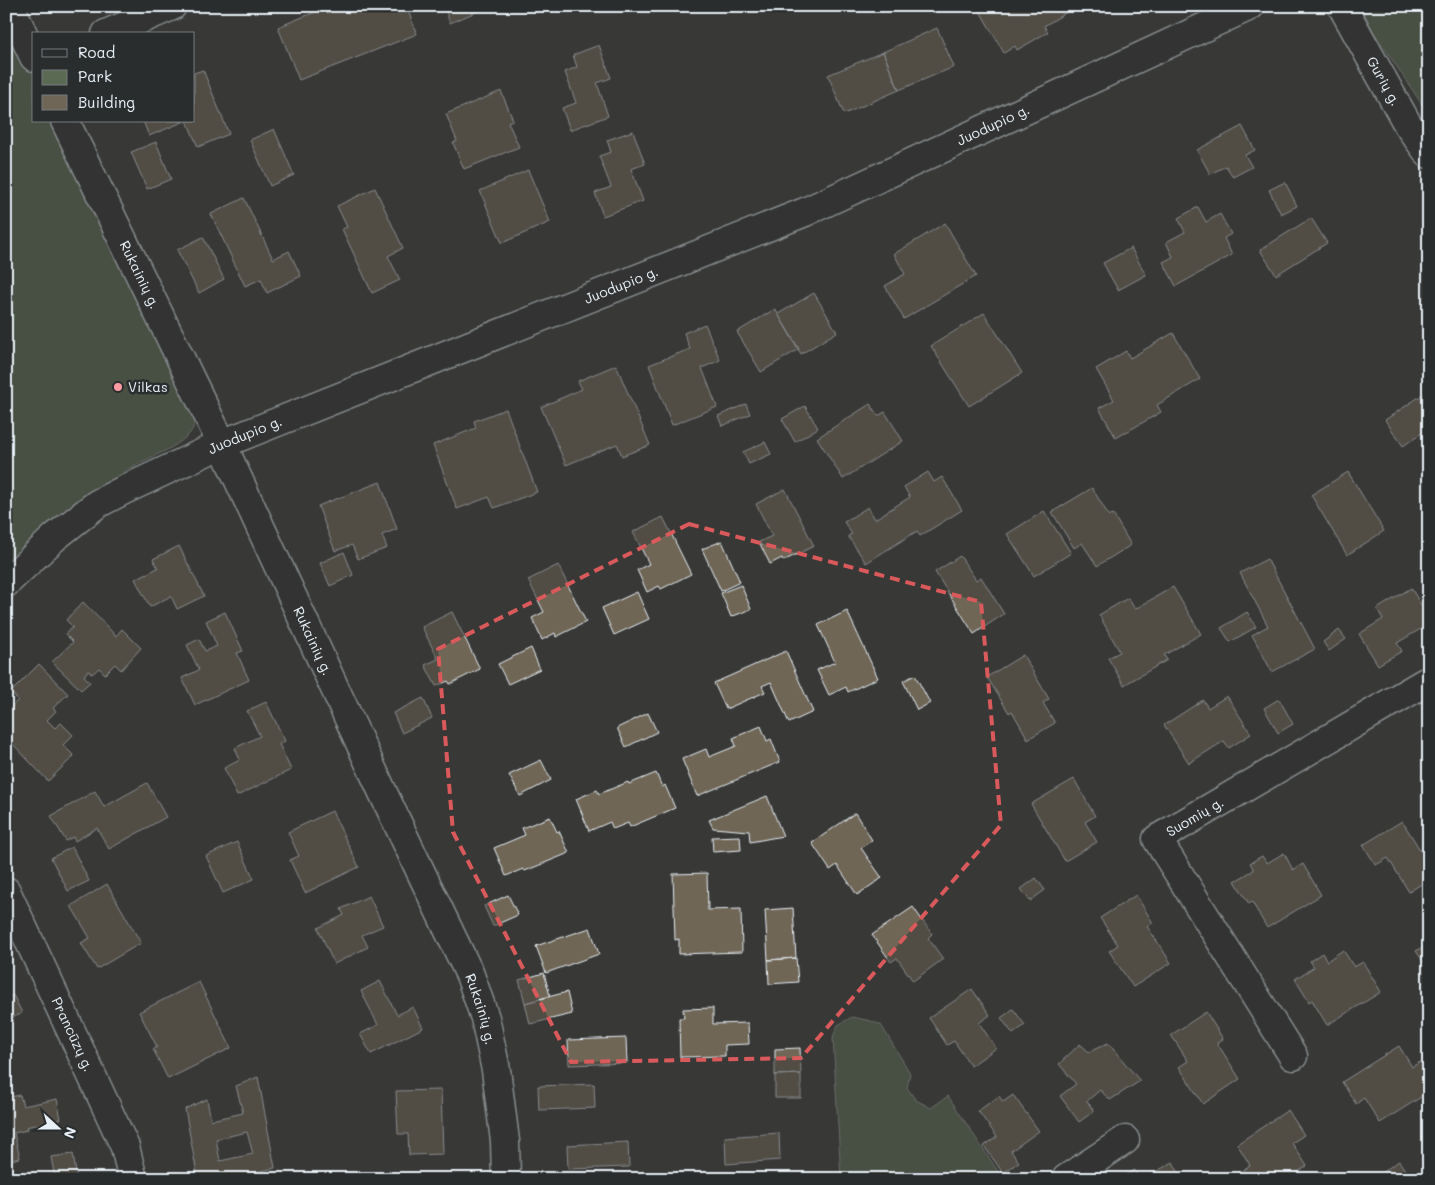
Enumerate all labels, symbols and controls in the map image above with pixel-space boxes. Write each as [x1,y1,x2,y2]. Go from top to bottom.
legend [32,32,195,122]
text: Road [78,42,115,62]
street label: Gurių g. [1363,53,1406,109]
text: Park [78,66,112,86]
text: Building [78,92,135,112]
street label: Juodupio g. [953,99,1032,150]
street label: Rukainių g. [116,237,165,312]
street label: Juodupio g. [581,261,661,308]
place label: Vilkas [128,377,168,396]
marker: Vilkas [112,381,124,393]
street label: Juodupio g. [205,411,285,458]
street label: Rukainių g. [289,603,337,678]
street label: Suomių g. [1162,792,1227,841]
street label: Rukainių g. [461,971,500,1046]
street label: Prancūzų g. [48,994,99,1074]
north arrow [32,1102,82,1152]
text: N [60,1124,81,1141]

